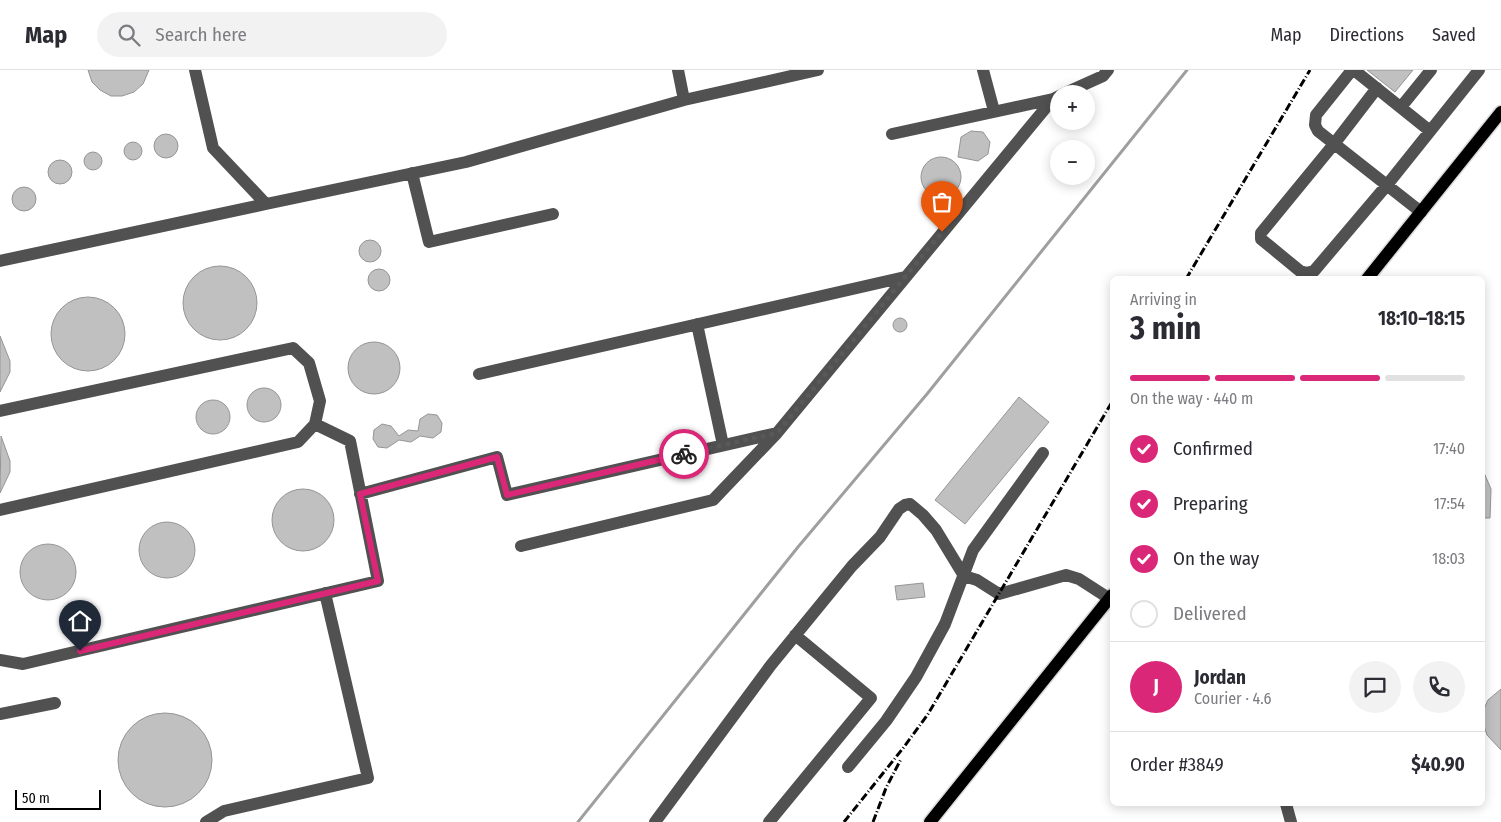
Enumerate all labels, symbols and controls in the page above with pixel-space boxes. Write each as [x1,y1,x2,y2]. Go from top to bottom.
search box [97,12,447,57]
text: Map [25,21,67,49]
icon: search [115,21,143,49]
text: Search here [155,23,247,46]
text: Map [1270,24,1302,46]
text: Directions [1330,24,1404,46]
text: Saved [1432,24,1476,46]
map controls [1050,85,1095,185]
button: + [1050,85,1095,130]
button: − [1050,140,1095,185]
pin [921,181,963,232]
icon: bag [928,188,956,216]
text: Arriving in [1130,290,1197,309]
text: 18:10–18:15 [1378,307,1465,330]
text: 3 min [1130,309,1201,347]
text: On the way · 440 m [1130,389,1253,408]
courier [659,429,709,479]
icon: check [1130,435,1158,463]
text: Confirmed [1173,437,1253,460]
text: 17:40 [1433,439,1465,458]
icon: bike [670,440,698,468]
icon: check [1130,490,1158,518]
text: Preparing [1173,492,1248,515]
text: 17:54 [1434,494,1465,513]
icon: check [1130,545,1158,573]
text: On the way [1173,547,1259,570]
text: 18:03 [1432,549,1465,568]
pin [59,600,101,651]
text: Delivered [1173,602,1247,625]
icon: home [66,607,94,635]
button: chat [1349,661,1401,713]
button: phone [1413,661,1465,713]
text: Jordan [1194,666,1246,689]
text: J [1153,675,1159,698]
text: Courier · 4.6 [1194,689,1272,708]
text: Order #3849 [1130,753,1224,776]
text: $40.90 [1411,753,1465,776]
scale bar [15,787,101,810]
text: 50 m [22,790,50,807]

